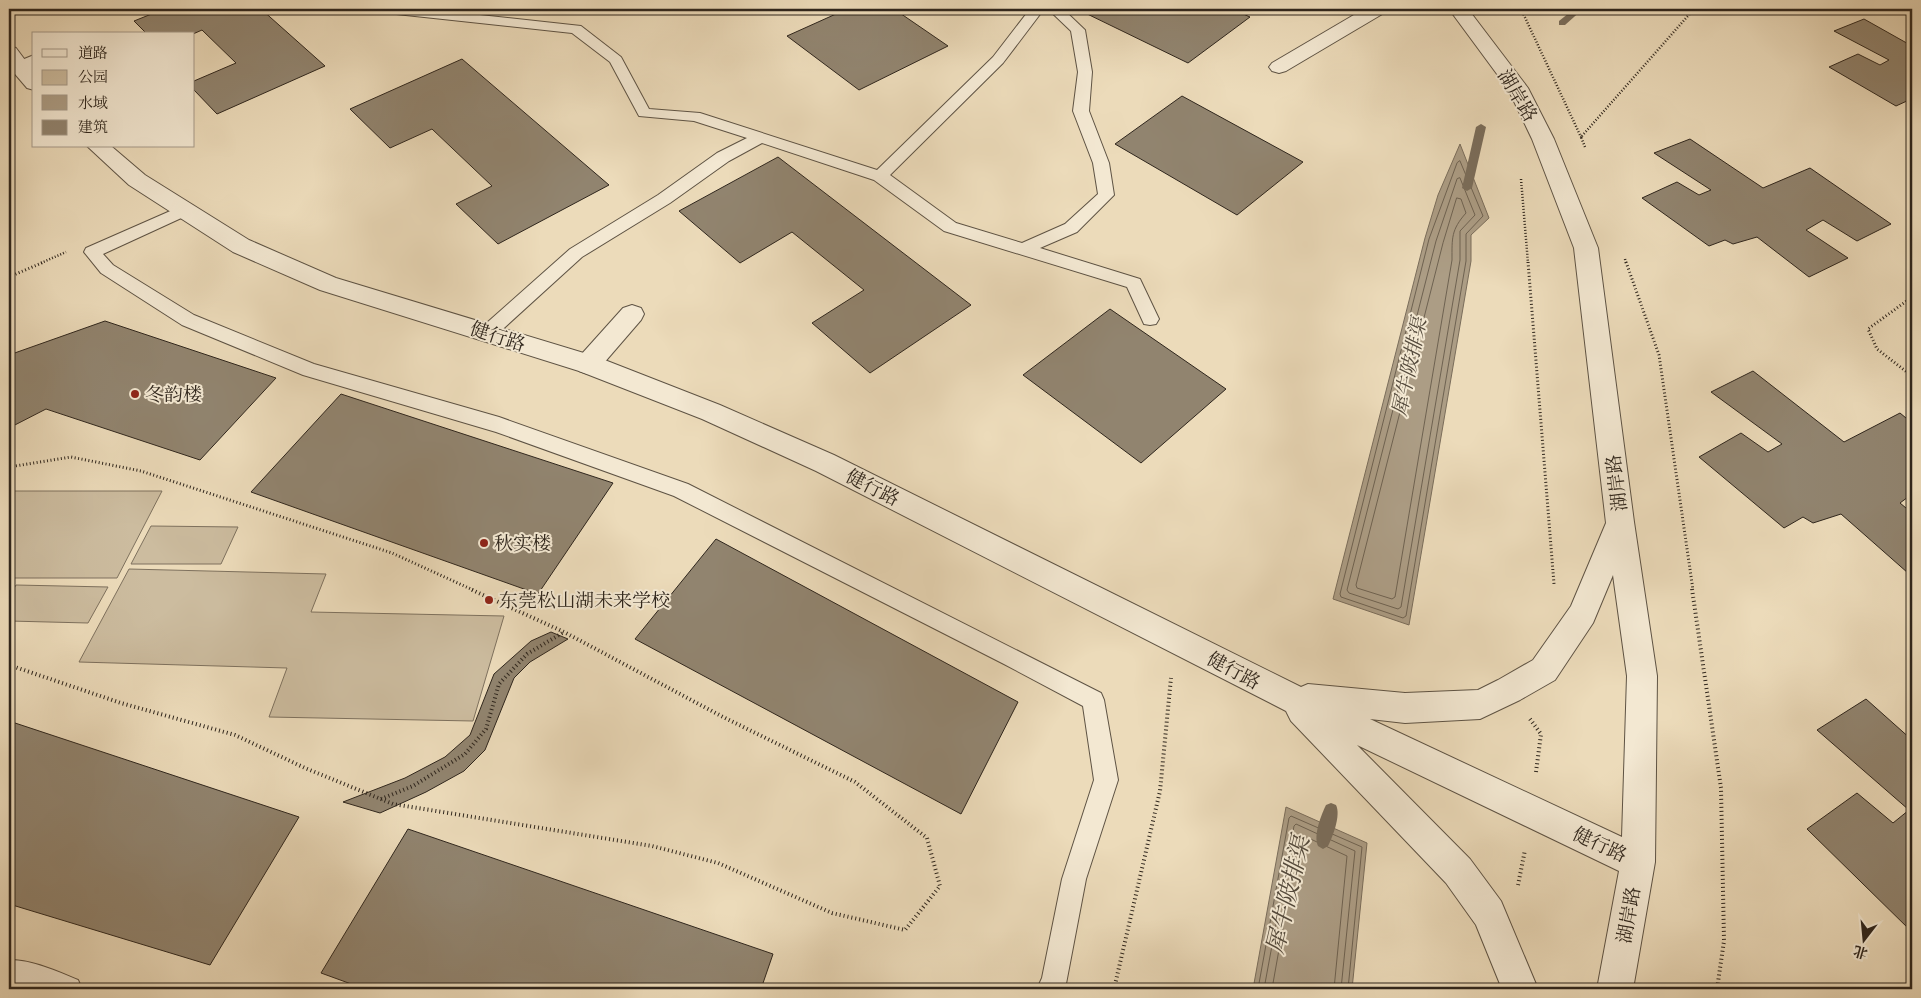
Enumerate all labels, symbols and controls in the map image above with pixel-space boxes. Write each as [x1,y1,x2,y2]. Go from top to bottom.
legend [32,32,195,148]
text: 道路 [78,45,108,62]
street label: 湖岸路 [1493,65,1541,126]
text: 公园 [78,69,108,86]
text: 水域 [78,95,108,112]
text: 建筑 [78,119,108,136]
water label: 犀牛陂排渠 [1389,313,1432,418]
street label: 健行路 [467,319,528,356]
place label: 冬韵楼 [145,384,202,406]
marker: 冬韵楼 [129,388,141,400]
street label: 湖岸路 [1603,453,1631,513]
street label: 健行路 [842,466,902,511]
place label: 秋实楼 [494,533,551,555]
marker: 秋实楼 [478,537,490,549]
place label: 东莞松山湖未来学校 [499,590,670,612]
marker: 东莞松山湖未来学校 [483,594,495,606]
street label: 健行路 [1203,649,1263,694]
street label: 健行路 [1569,824,1630,867]
water label: 犀牛陂排渠 [1262,831,1316,957]
street label: 湖岸路 [1613,885,1645,945]
north arrow [1838,916,1888,966]
text: 北 [1852,943,1869,961]

